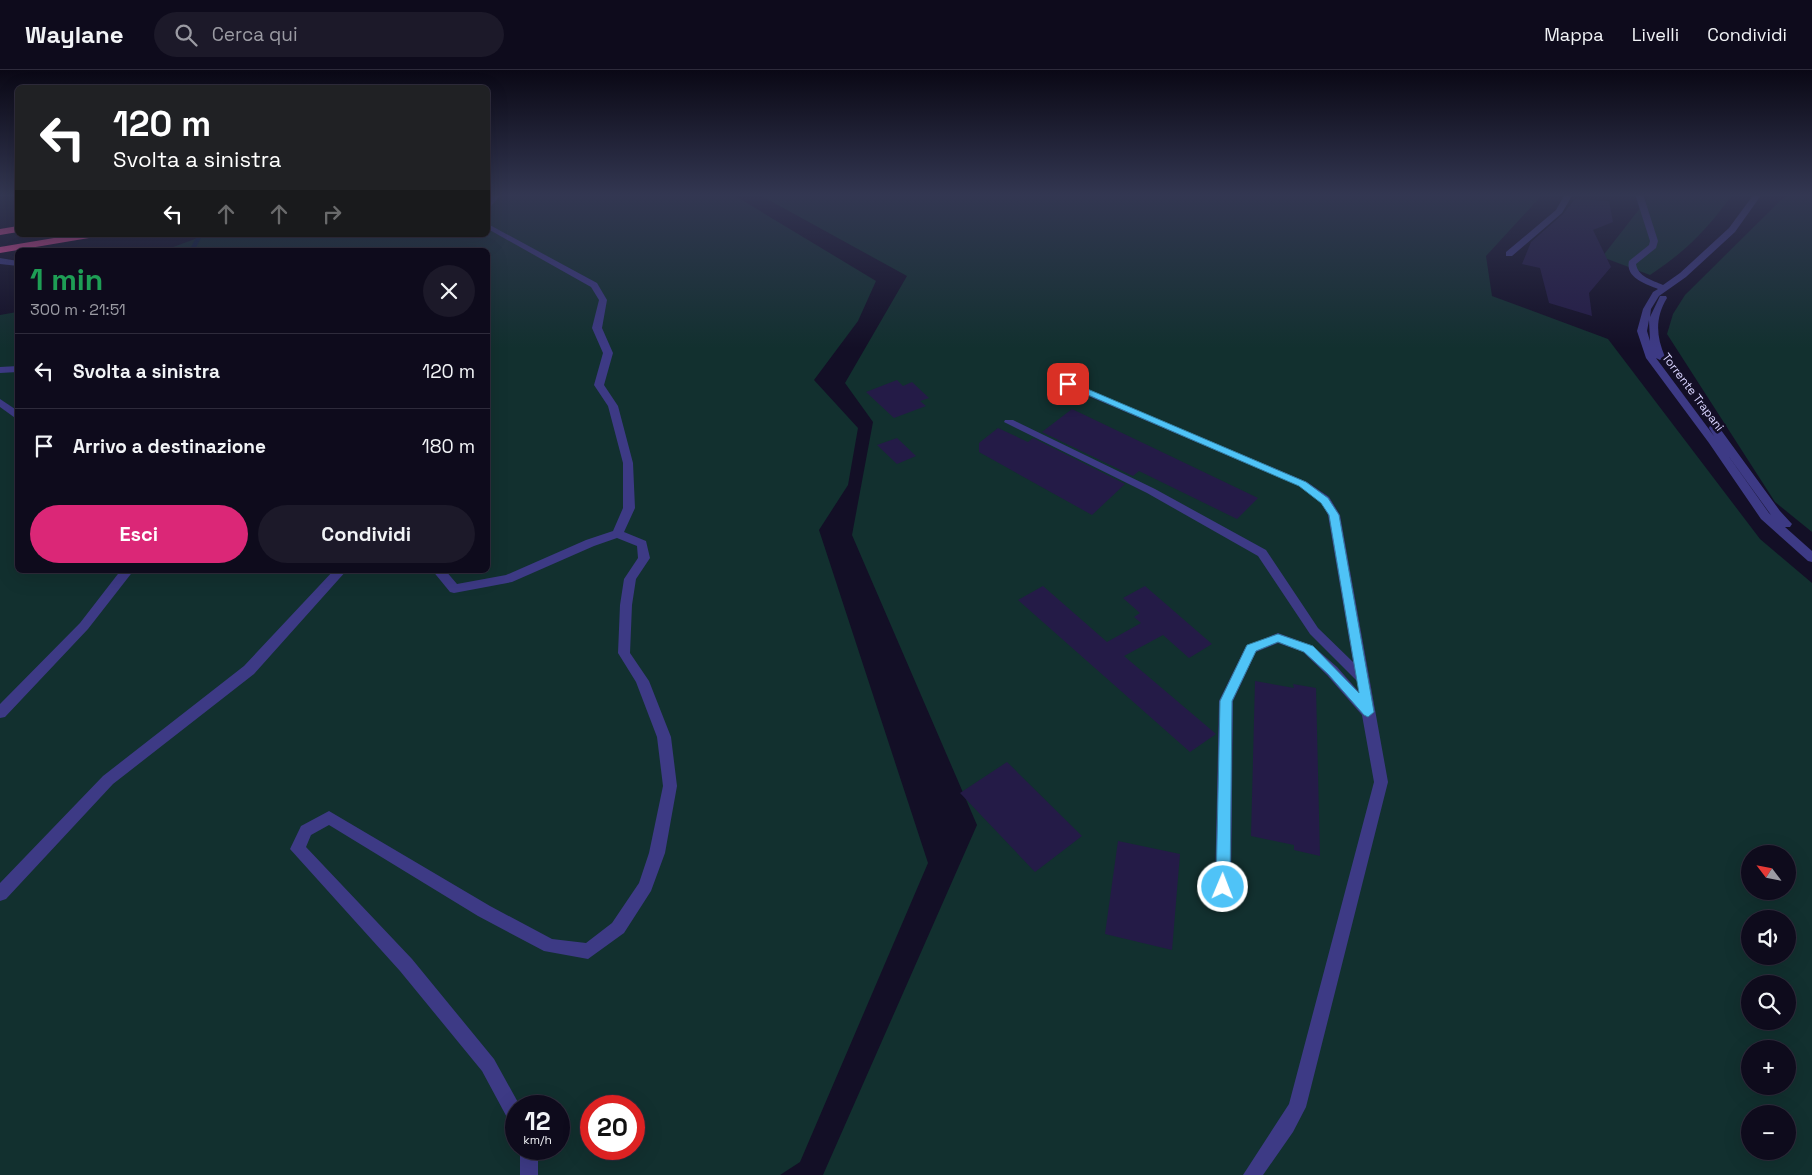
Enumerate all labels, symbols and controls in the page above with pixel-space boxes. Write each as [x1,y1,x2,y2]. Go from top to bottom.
search box [154,12,504,57]
text: Waylane [25,19,124,50]
icon: search [172,21,200,49]
text: Cerca qui [212,22,298,47]
text: Mappa [1544,23,1604,46]
text: Livelli [1632,23,1679,46]
text: Condividi [1707,23,1787,46]
text: 120 m [113,102,211,146]
icon: left [30,105,95,170]
text: Svolta a sinistra [113,145,281,173]
icon: left [159,200,187,228]
icon: ahead [212,200,240,228]
icon: ahead [265,200,293,228]
icon: right [318,200,346,228]
text: 1 min [30,260,103,299]
button: close [423,265,475,317]
text: 300 m · 21:51 [30,299,126,320]
street label: Torrente Trapani [1658,350,1728,434]
icon: left [30,357,58,385]
text: Svolta a sinistra [73,359,220,384]
text: 120 m [422,359,475,384]
pin [1047,363,1089,405]
icon: arrive [1054,370,1082,398]
icon: arrive [30,432,58,460]
text: Arrivo a destinazione [73,434,266,459]
text: 180 m [422,434,475,459]
button: Esci [30,505,248,563]
button: Condividi [258,505,475,563]
north arrow [1741,845,1796,900]
map controls [1741,845,1796,1160]
position arrow [1196,860,1248,912]
button: sound [1741,910,1796,965]
button: search [1741,975,1796,1030]
button: + [1741,1040,1796,1095]
speed limit sign: 20 [580,1095,645,1160]
text: 12 [524,1105,551,1137]
button: − [1741,1105,1796,1160]
text: km/h [523,1132,552,1148]

